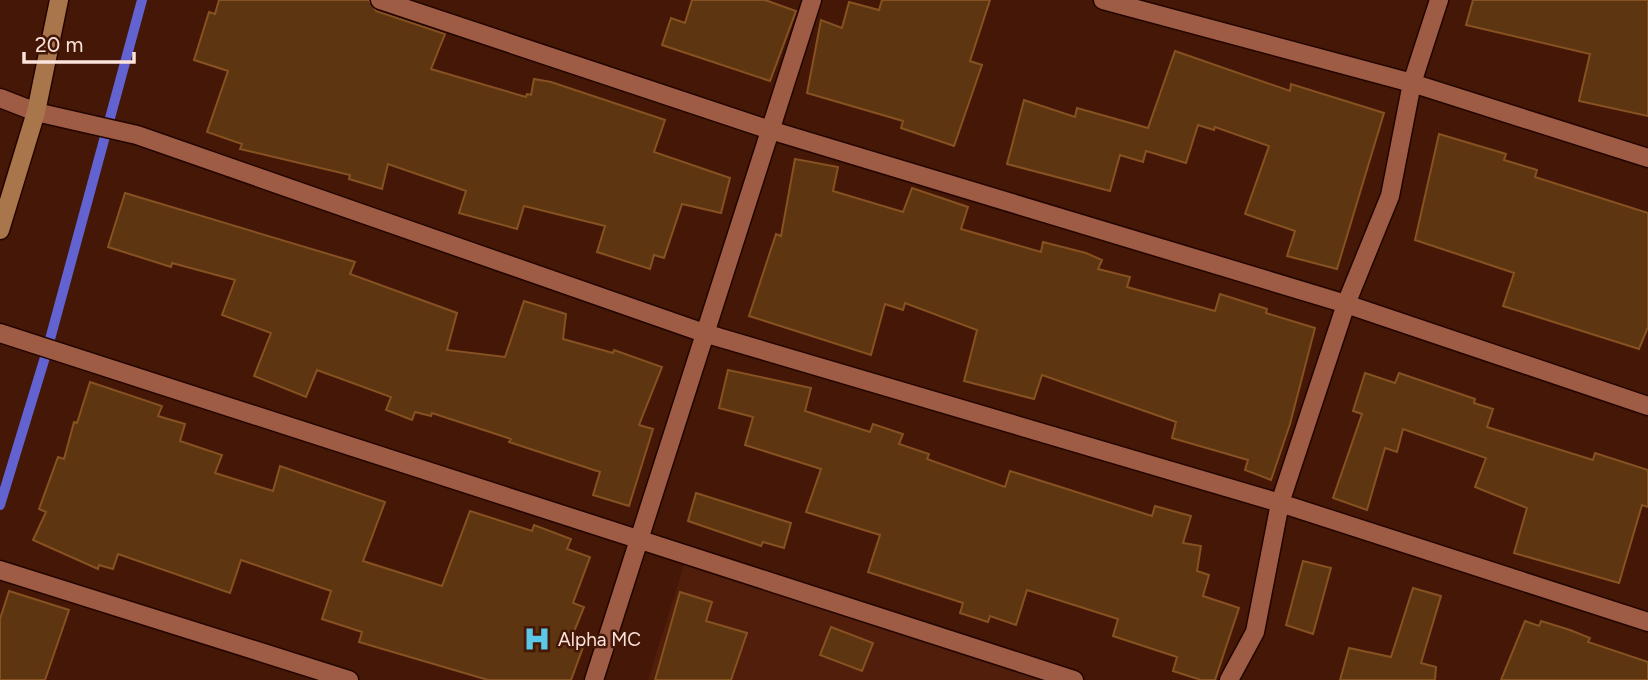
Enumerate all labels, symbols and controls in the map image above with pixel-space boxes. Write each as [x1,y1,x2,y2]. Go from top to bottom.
scale bar [24,21,135,65]
text: 20 m [35,32,83,57]
hospital icon: Alpha MC [522,624,552,654]
place label: Alpha MC [558,628,641,651]

